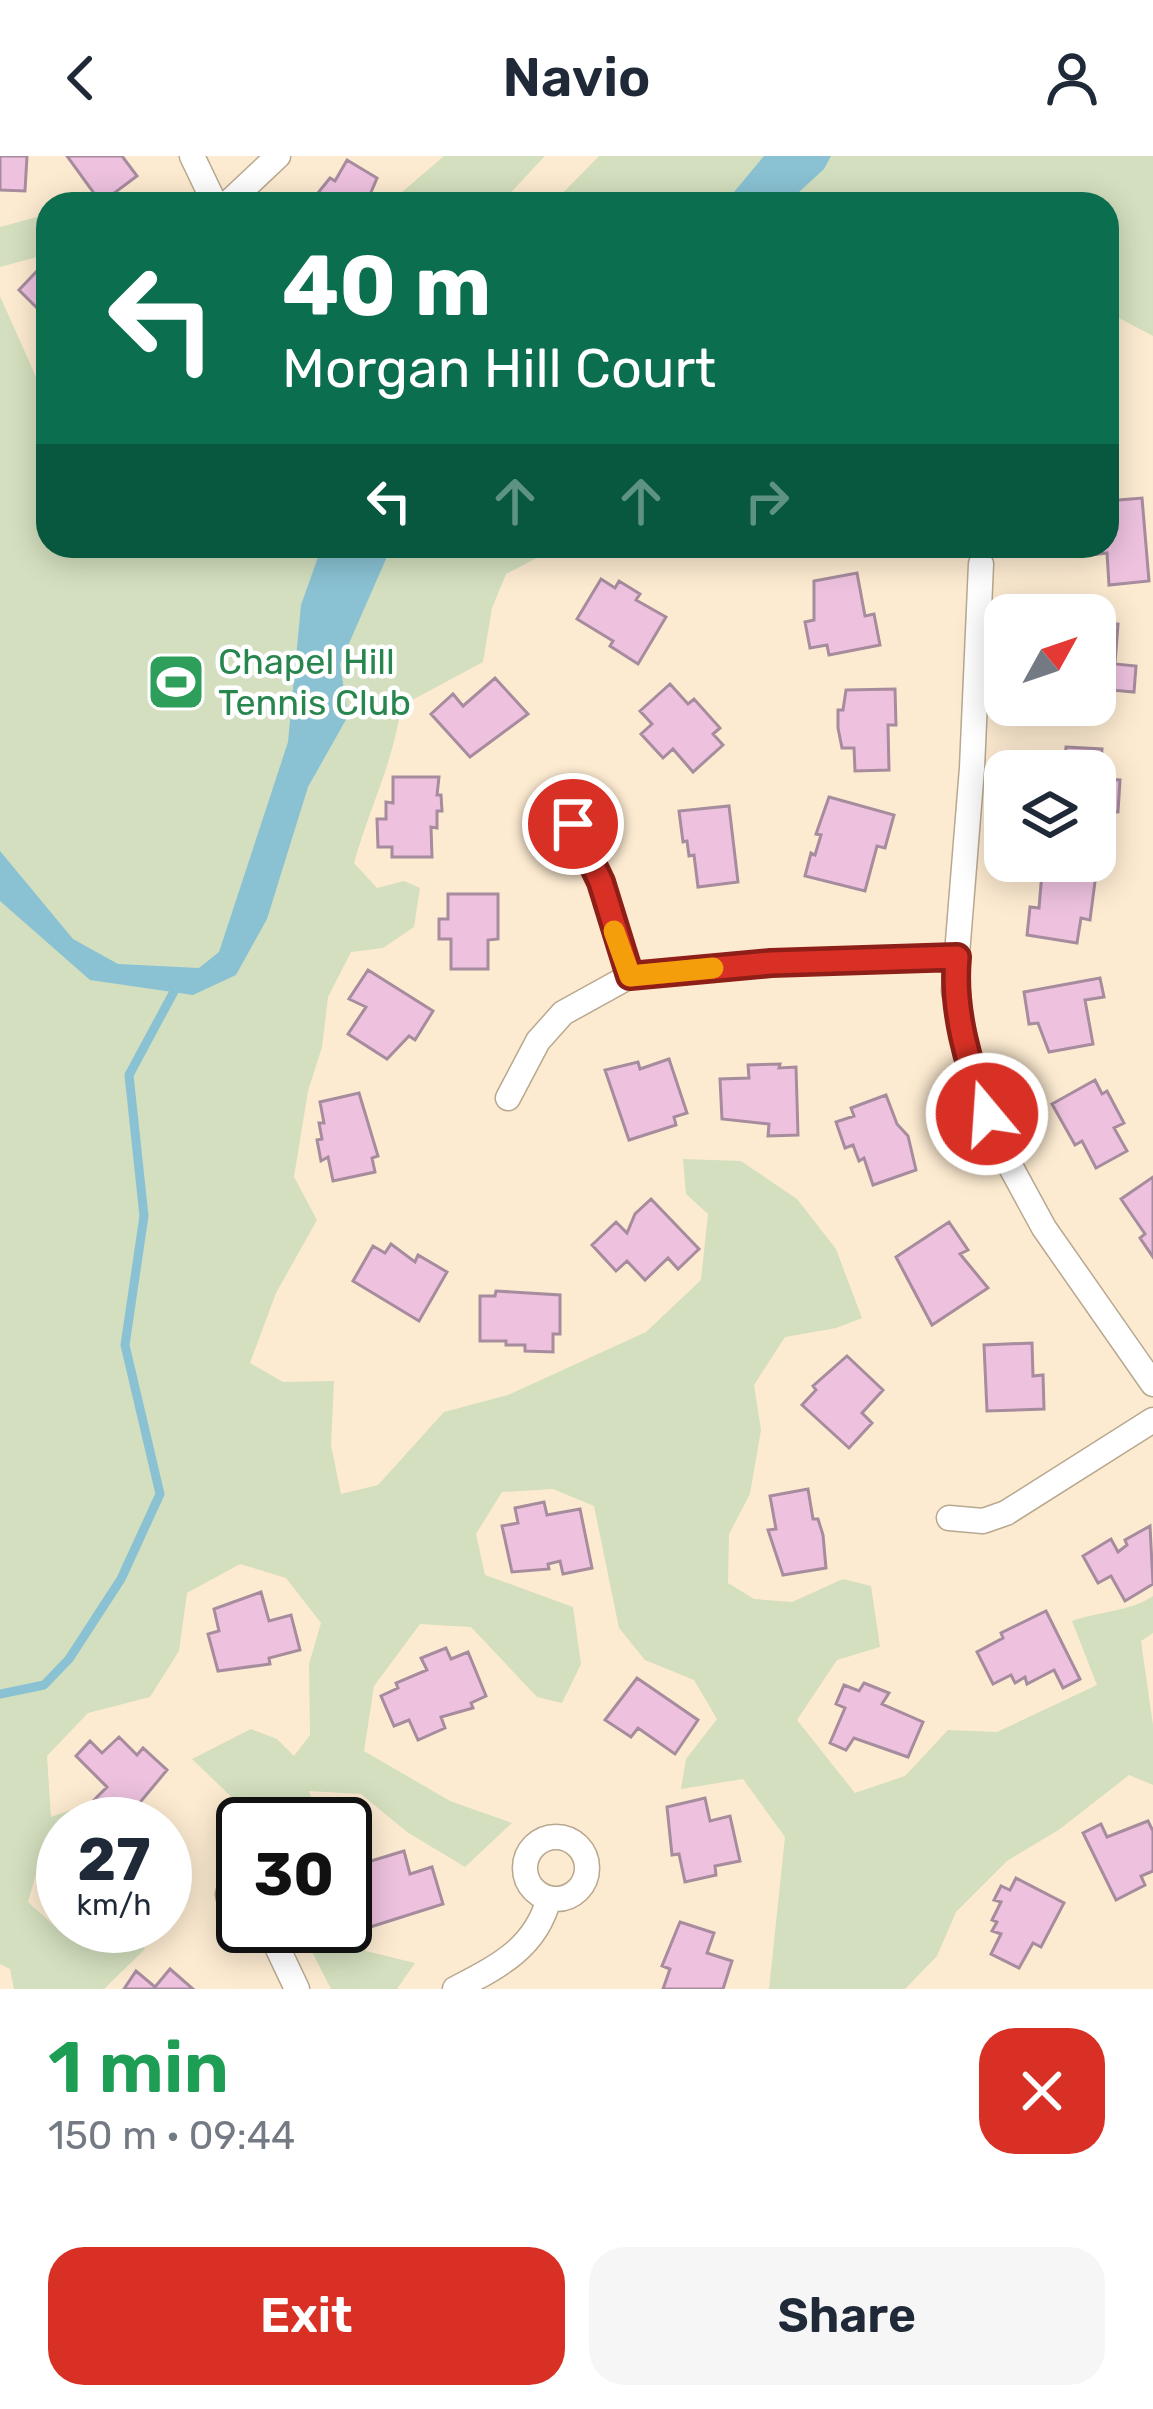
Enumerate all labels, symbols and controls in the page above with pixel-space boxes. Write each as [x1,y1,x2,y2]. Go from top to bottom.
icon: back [48,45,114,111]
icon: person [1039,45,1105,111]
text: Navio [503,46,650,110]
text: 40 m [282,236,491,336]
icon: left [84,240,240,396]
text: Morgan Hill Court [282,337,716,401]
icon: left [356,468,422,534]
icon: ahead [482,468,548,534]
icon: ahead [608,468,674,534]
icon: right [734,468,800,534]
north arrow [984,594,1116,726]
map controls [984,594,1116,882]
place label: Chapel Hill Tennis Club [218,640,411,724]
sports icon: Chapel Hill Tennis Club [145,651,207,713]
button: layers [984,750,1116,882]
pin [522,773,624,875]
icon: arrive [540,791,606,857]
position arrow [924,1051,1050,1177]
speed limit sign: 30 [216,1797,372,1953]
text: 27 [77,1824,151,1895]
text: km/h [77,1887,151,1923]
text: 1 min [48,2025,229,2110]
button: close [979,2028,1105,2154]
text: 150 m · 09:44 [48,2113,295,2159]
button: Exit [48,2247,565,2385]
button: Share [589,2247,1105,2385]

